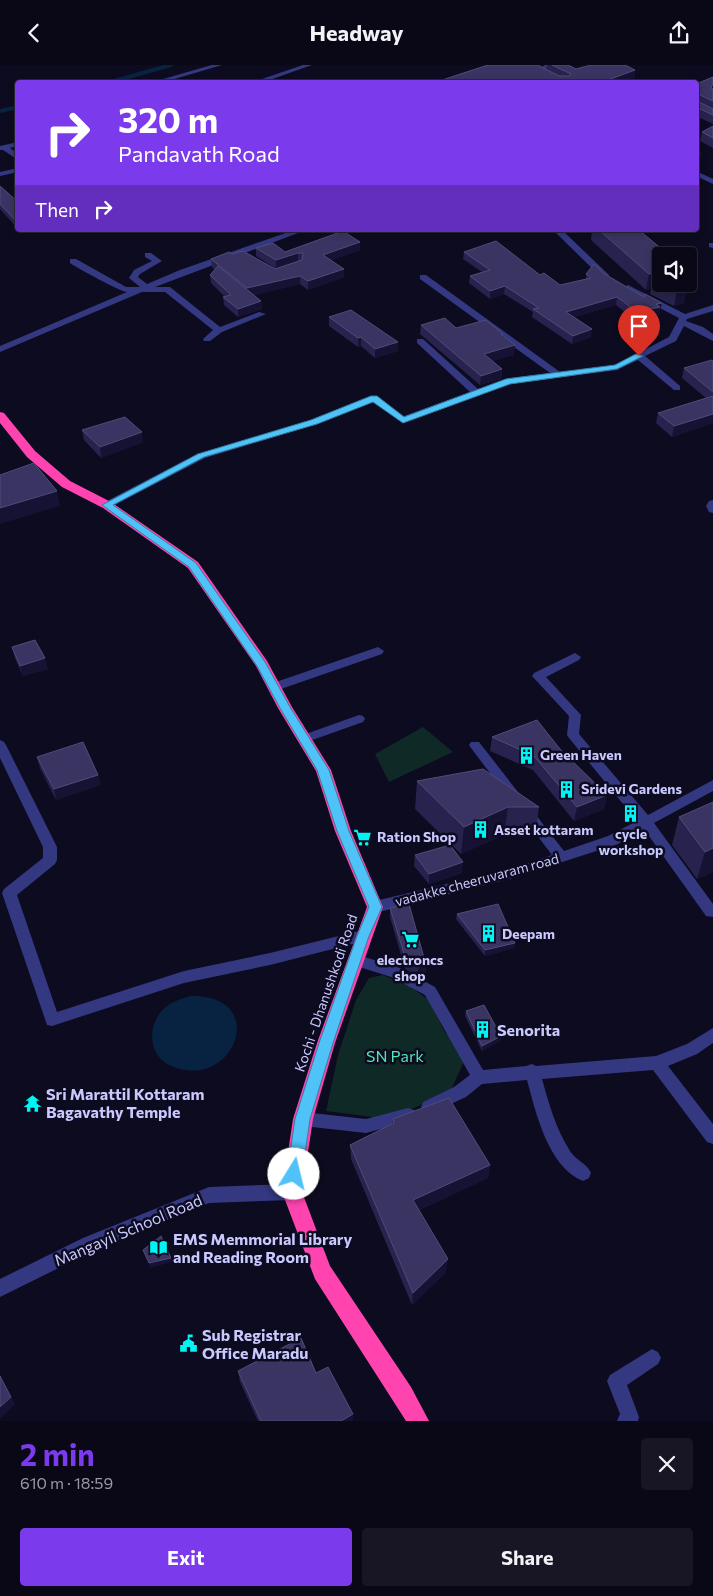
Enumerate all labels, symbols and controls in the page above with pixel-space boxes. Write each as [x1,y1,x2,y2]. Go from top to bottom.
icon: back [20,19,48,47]
text: Headway [310,19,403,46]
icon: share [665,19,693,47]
text: 320 m [118,97,218,140]
icon: right [35,100,100,165]
text: Pandavath Road [118,140,280,167]
icon: right [89,195,117,223]
text: Then [35,198,79,221]
map controls [652,247,697,292]
button: sound [652,247,697,292]
pin [618,305,660,356]
icon: arrive [625,312,653,340]
building icon: Green Haven [516,745,536,765]
place label: Green Haven [540,746,622,763]
building icon: Sridevi Gardens [557,779,577,799]
place label: Sridevi Gardens [581,780,682,797]
building icon: cycle workshop [621,804,641,824]
building icon: Asset kottaram [470,820,490,840]
place label: Asset kottaram [494,821,593,838]
place label: cycle workshop [599,825,663,858]
supermarket icon: Ration Shop [353,827,373,847]
place label: Ration Shop [377,828,456,845]
street label: vadakke cheeruvaram road [393,849,561,910]
street label: Kochi - Dhanushkodi Road [291,912,361,1074]
building icon: Deepam [478,924,498,944]
place label: Deepam [502,925,555,942]
supermarket icon: electroncs shop [400,930,420,950]
place label: electroncs shop [377,951,444,984]
building icon: Senorita [473,1020,493,1040]
place label: Senorita [497,1020,560,1039]
park label: SN Park [366,1046,424,1065]
place label: Sri Marattil Kottaram Bagavathy Temple [46,1084,204,1121]
temple icon: Sri Marattil Kottaram Bagavathy Temple [22,1093,42,1113]
position arrow [267,1147,319,1199]
street label: Mangayil School Road [51,1190,205,1269]
place label: EMS Memmorial Library and Reading Room [173,1229,352,1266]
library icon: EMS Memmorial Library and Reading Room [149,1238,169,1258]
place label: Sub Registrar Office Maradu [202,1325,308,1362]
public building icon: Sub Registrar Office Maradu [178,1334,198,1354]
text: 2 min [20,1435,95,1472]
button: close [641,1438,693,1490]
text: 610 m · 18:59 [20,1473,113,1492]
button: Exit [20,1528,352,1586]
button: Share [362,1528,693,1586]

